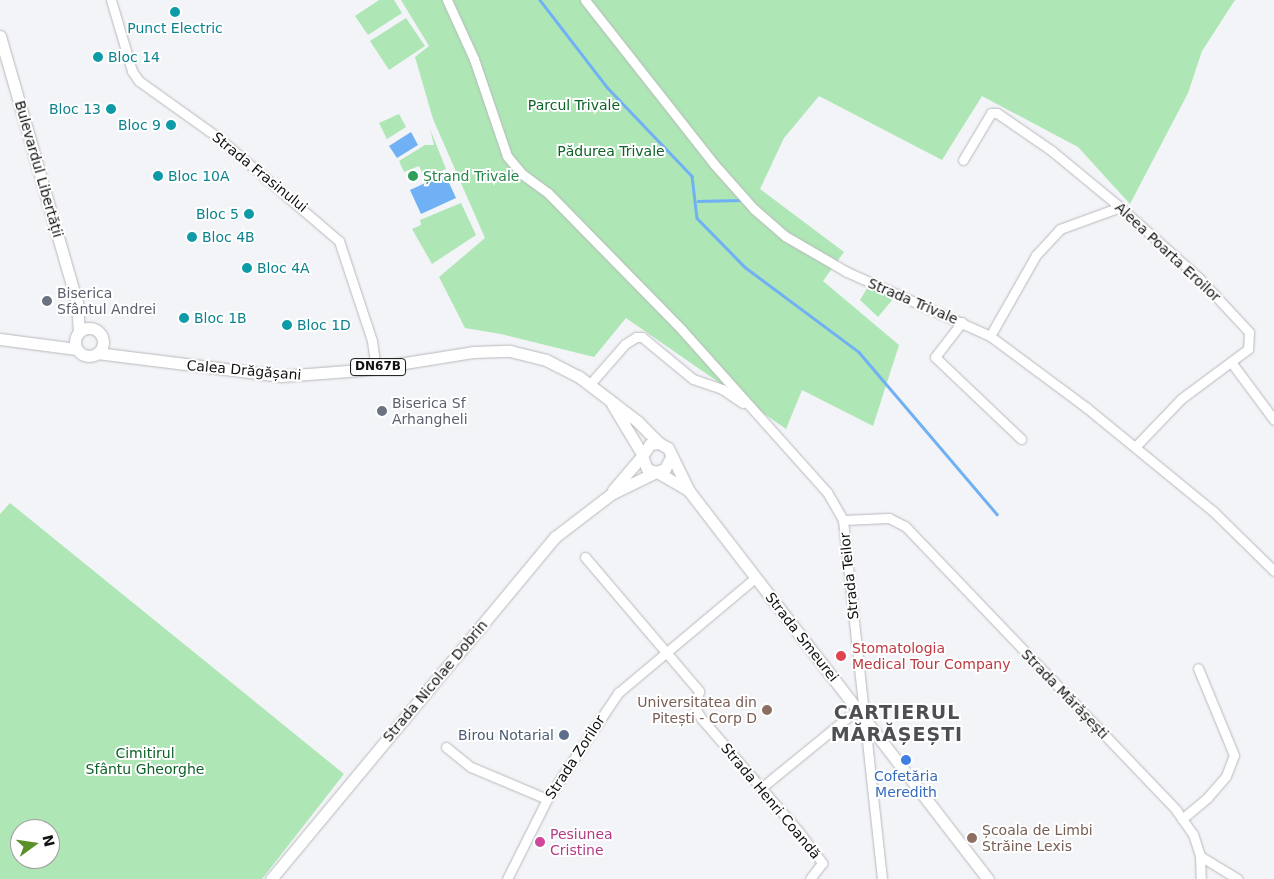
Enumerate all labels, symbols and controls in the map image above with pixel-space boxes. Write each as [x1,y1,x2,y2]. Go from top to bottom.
marker: Punct Electric [169,6,181,18]
place label: Punct Electric [127,20,223,36]
place label: Bloc 14 [108,49,160,65]
marker: Bloc 14 [92,51,104,63]
park label: Parcul Trivale [528,97,620,113]
street label: Bulevardul Libertății [11,99,67,239]
place label: Bloc 13 [49,101,101,117]
marker: Bloc 13 [105,103,117,115]
place label: Bloc 9 [118,117,161,133]
marker: Bloc 9 [165,119,177,131]
street label: Strada Frasinului [209,128,311,216]
park label: Pădurea Trivale [557,143,665,159]
place label: Bloc 10A [168,168,230,184]
place label: Ștrand Trivale [423,168,519,184]
marker: Bloc 10A [152,170,164,182]
marker: Ștrand Trivale [407,170,419,182]
street label: Aleea Poarta Eroilor [1112,199,1224,305]
place label: Bloc 5 [196,206,239,222]
marker: Bloc 5 [243,208,255,220]
place label: Bloc 4B [202,229,255,245]
marker: Bloc 4B [186,231,198,243]
place label: Bloc 4A [257,260,310,276]
marker: Bloc 4A [241,262,253,274]
street label: Strada Trivale [865,274,961,328]
place label: Biserica Sfântul Andrei [57,285,156,318]
marker: Biserica Sfântul Andrei [41,295,53,307]
place label: Bloc 1B [194,310,247,326]
marker: Bloc 1B [178,312,190,324]
place label: Bloc 1D [297,317,351,333]
marker: Bloc 1D [281,319,293,331]
street label: Calea Drăgășani [186,357,302,383]
road number: DN67B [349,358,407,377]
place label: Biserica Sf Arhangheli [392,395,468,428]
marker: Biserica Sf Arhangheli [376,405,388,417]
street label: Strada Teilor [836,532,862,620]
street label: Strada Smeurei [762,589,842,685]
street label: Strada Nicolae Dobrin [379,617,491,745]
place label: Stomatologia Medical Tour Company [852,640,1011,672]
street label: Strada Mărășești [1018,646,1112,742]
marker: Stomatologia Medical Tour Company [834,649,848,663]
place label: Universitatea din Pitești - Corp D [637,694,757,726]
district label: CARTIERUL MĂRĂȘEȘTI [830,702,964,746]
marker: Universitatea din Pitești - Corp D [761,704,773,716]
street label: Strada Zorilor [542,712,608,802]
place label: Birou Notarial [458,727,554,743]
marker: Birou Notarial [558,729,570,741]
street label: Strada Henri Coandă [718,740,824,862]
park label: Cimitirul Sfântu Gheorghe [86,745,204,778]
marker: Cofetăria Meredith [900,754,912,766]
place label: Cofetăria Meredith [874,768,938,800]
north arrow [10,819,60,869]
place label: Școala de Limbi Străine Lexis [982,822,1093,854]
place label: Pesiunea Cristine [550,826,613,859]
marker: Școala de Limbi Străine Lexis [966,832,978,844]
text: N [39,833,58,848]
marker: Pesiunea Cristine [534,836,546,848]

